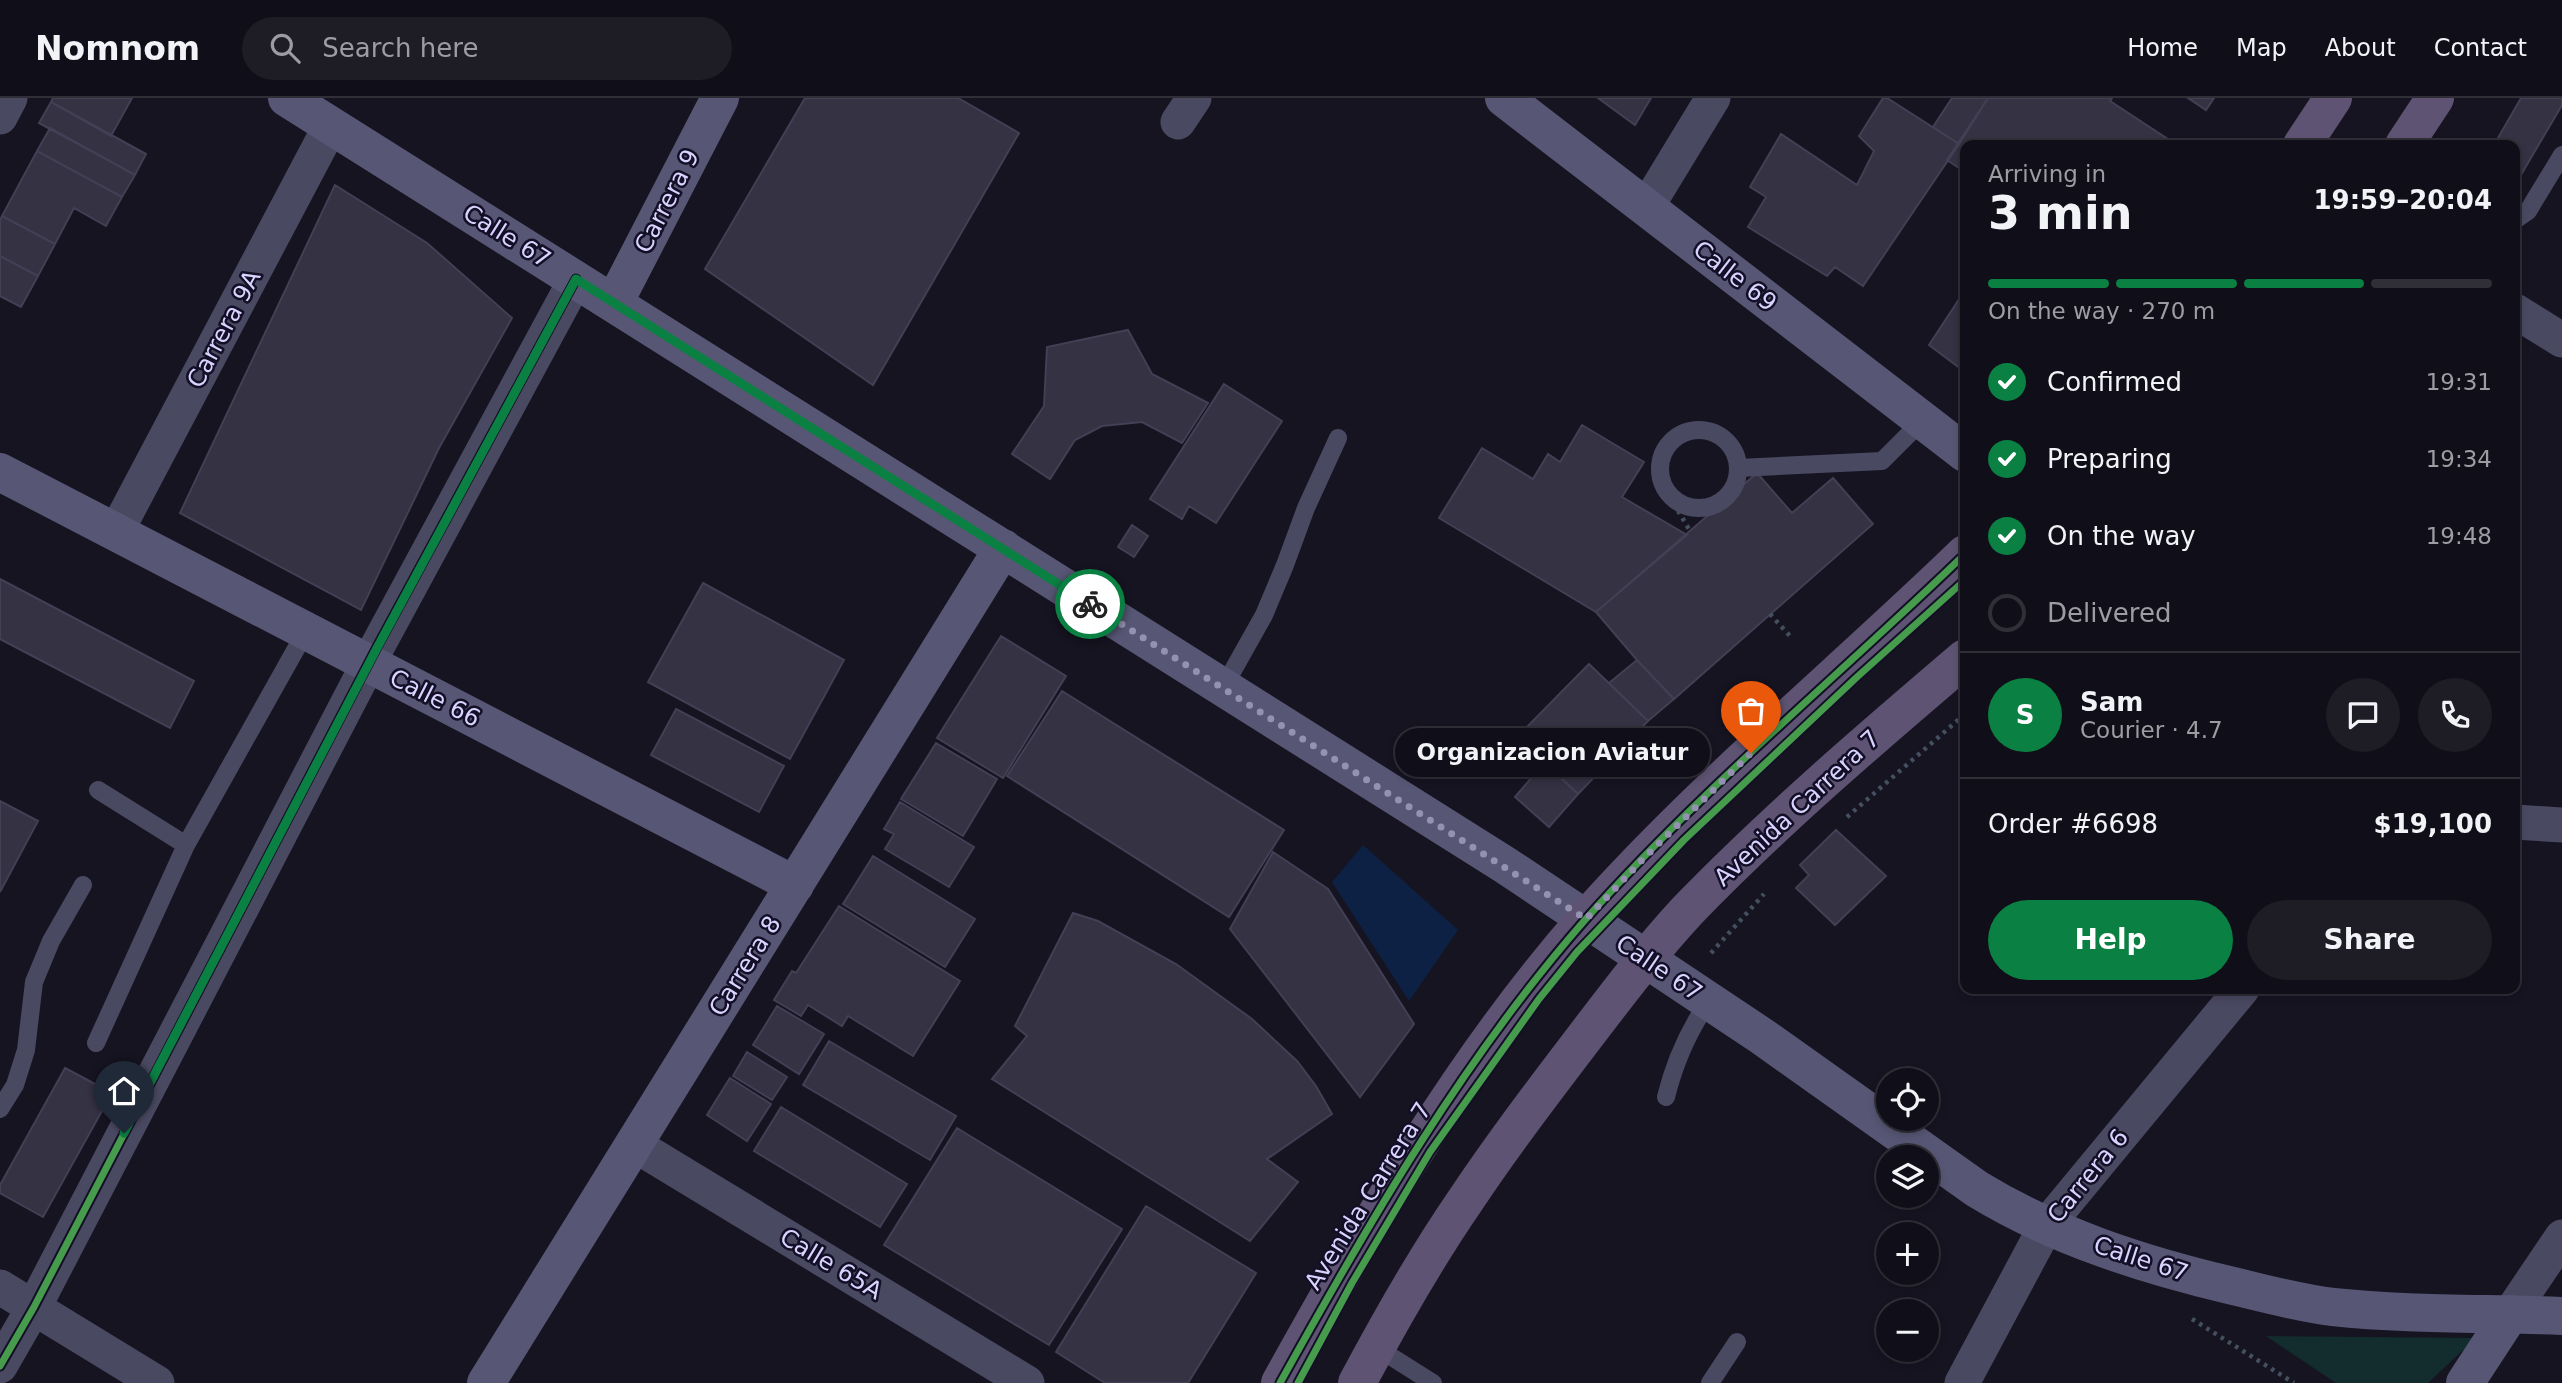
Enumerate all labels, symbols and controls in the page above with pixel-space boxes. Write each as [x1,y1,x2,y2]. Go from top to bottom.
search box [242,17,732,80]
text: Nomnom [35,29,200,68]
icon: search [266,29,304,67]
text: Search here [322,33,478,63]
text: Home [2127,34,2198,62]
text: Map [2236,34,2287,62]
text: About [2325,34,2396,62]
text: Contact [2434,34,2527,62]
street label: Carrera 9 [629,145,705,257]
text: Arriving in [1988,161,2106,187]
text: 19:59–20:04 [2313,185,2492,215]
text: 3 min [1988,186,2132,240]
street label: Calle 67 [458,198,556,274]
street label: Calle 69 [1688,235,1782,317]
street label: Carrera 9A [181,265,267,392]
text: On the way · 270 m [1988,298,2215,324]
icon: check [1988,363,2026,401]
text: Confirmed [2047,367,2182,397]
text: 19:31 [2426,369,2492,395]
icon: check [1988,440,2026,478]
text: Preparing [2047,444,2172,474]
text: 19:34 [2426,446,2492,472]
icon: check [1988,517,2026,555]
text: On the way [2047,521,2196,551]
text: 19:48 [2426,523,2492,549]
courier [1055,569,1125,639]
icon: bike [1071,585,1109,623]
text: Delivered [2047,598,2171,628]
street label: Calle 66 [385,663,485,733]
button: chat [2326,678,2400,752]
button: phone [2418,678,2492,752]
pin [1721,681,1781,753]
text: Sam [2080,687,2143,717]
icon: bag [1732,692,1770,730]
text: S [2016,700,2034,730]
text: Courier · 4.7 [2080,717,2223,743]
street label: Avenida Carrera 7 [1708,724,1886,892]
callout: Organizacion Aviatur [1394,728,1709,778]
text: Organizacion Aviatur [1417,739,1688,765]
text: Order #6698 [1988,809,2158,839]
text: $19,100 [2374,809,2492,839]
button: Help [1988,900,2233,980]
button: Share [2247,900,2492,980]
street label: Carrera 8 [703,911,787,1021]
street label: Calle 67 [1611,929,1707,1007]
pin [94,1061,154,1133]
map controls [1876,1068,1939,1362]
button: locate [1876,1068,1939,1131]
icon: home [105,1072,143,1110]
street label: Avenida Carrera 7 [1299,1097,1437,1295]
street label: Carrera 6 [2042,1123,2134,1229]
button: layers [1876,1145,1939,1208]
button: + [1876,1222,1939,1285]
street label: Calle 65A [775,1223,888,1306]
street label: Calle 67 [2090,1231,2192,1287]
button: − [1876,1299,1939,1362]

